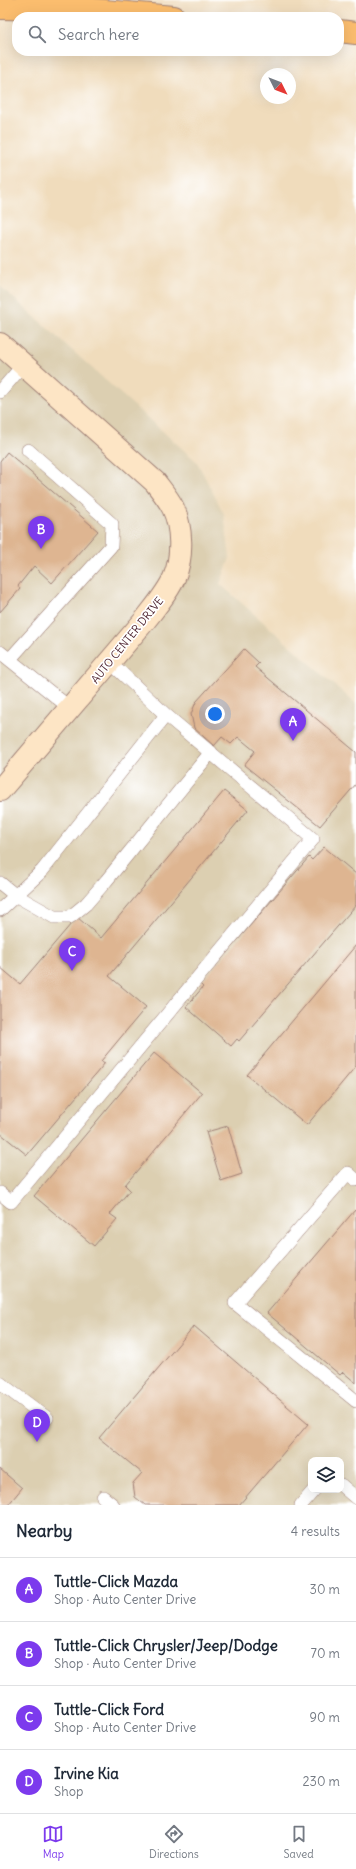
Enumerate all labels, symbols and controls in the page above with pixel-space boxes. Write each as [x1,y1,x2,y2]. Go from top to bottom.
search box [12,12,344,56]
icon: search [26,23,48,45]
text: Search here [58,25,139,44]
north arrow [260,68,296,104]
pin: B [28,516,54,549]
street label: AUTO CENTER DRIVE [88,594,166,686]
your location [205,704,225,724]
pin: A [280,708,306,741]
pin: C [59,938,85,971]
pin: D [24,1409,50,1442]
map controls [308,1457,344,1493]
button: layers [308,1457,344,1493]
text: Nearby [16,1520,72,1542]
text: 4 results [291,1523,340,1540]
text: Tuttle-Click Mazda [54,1572,178,1591]
text: A [25,1581,33,1598]
text: 30 m [310,1581,340,1598]
text: Shop · Auto Center Drive [54,1591,196,1608]
text: Tuttle-Click Chrysler/Jeep/Dodge [54,1636,278,1655]
text: B [25,1645,33,1662]
text: 70 m [311,1645,340,1662]
text: Shop · Auto Center Drive [54,1655,196,1672]
text: Tuttle-Click Ford [54,1700,164,1719]
text: C [25,1709,33,1726]
text: 90 m [309,1709,340,1726]
text: Shop · Auto Center Drive [54,1719,196,1736]
text: Irvine Kia [54,1764,119,1783]
text: D [24,1773,34,1790]
text: 230 m [302,1773,340,1790]
text: Shop [54,1783,83,1800]
tab: Map [42,1823,64,1861]
tab: Directions [149,1823,199,1861]
tab: Saved [283,1823,314,1861]

